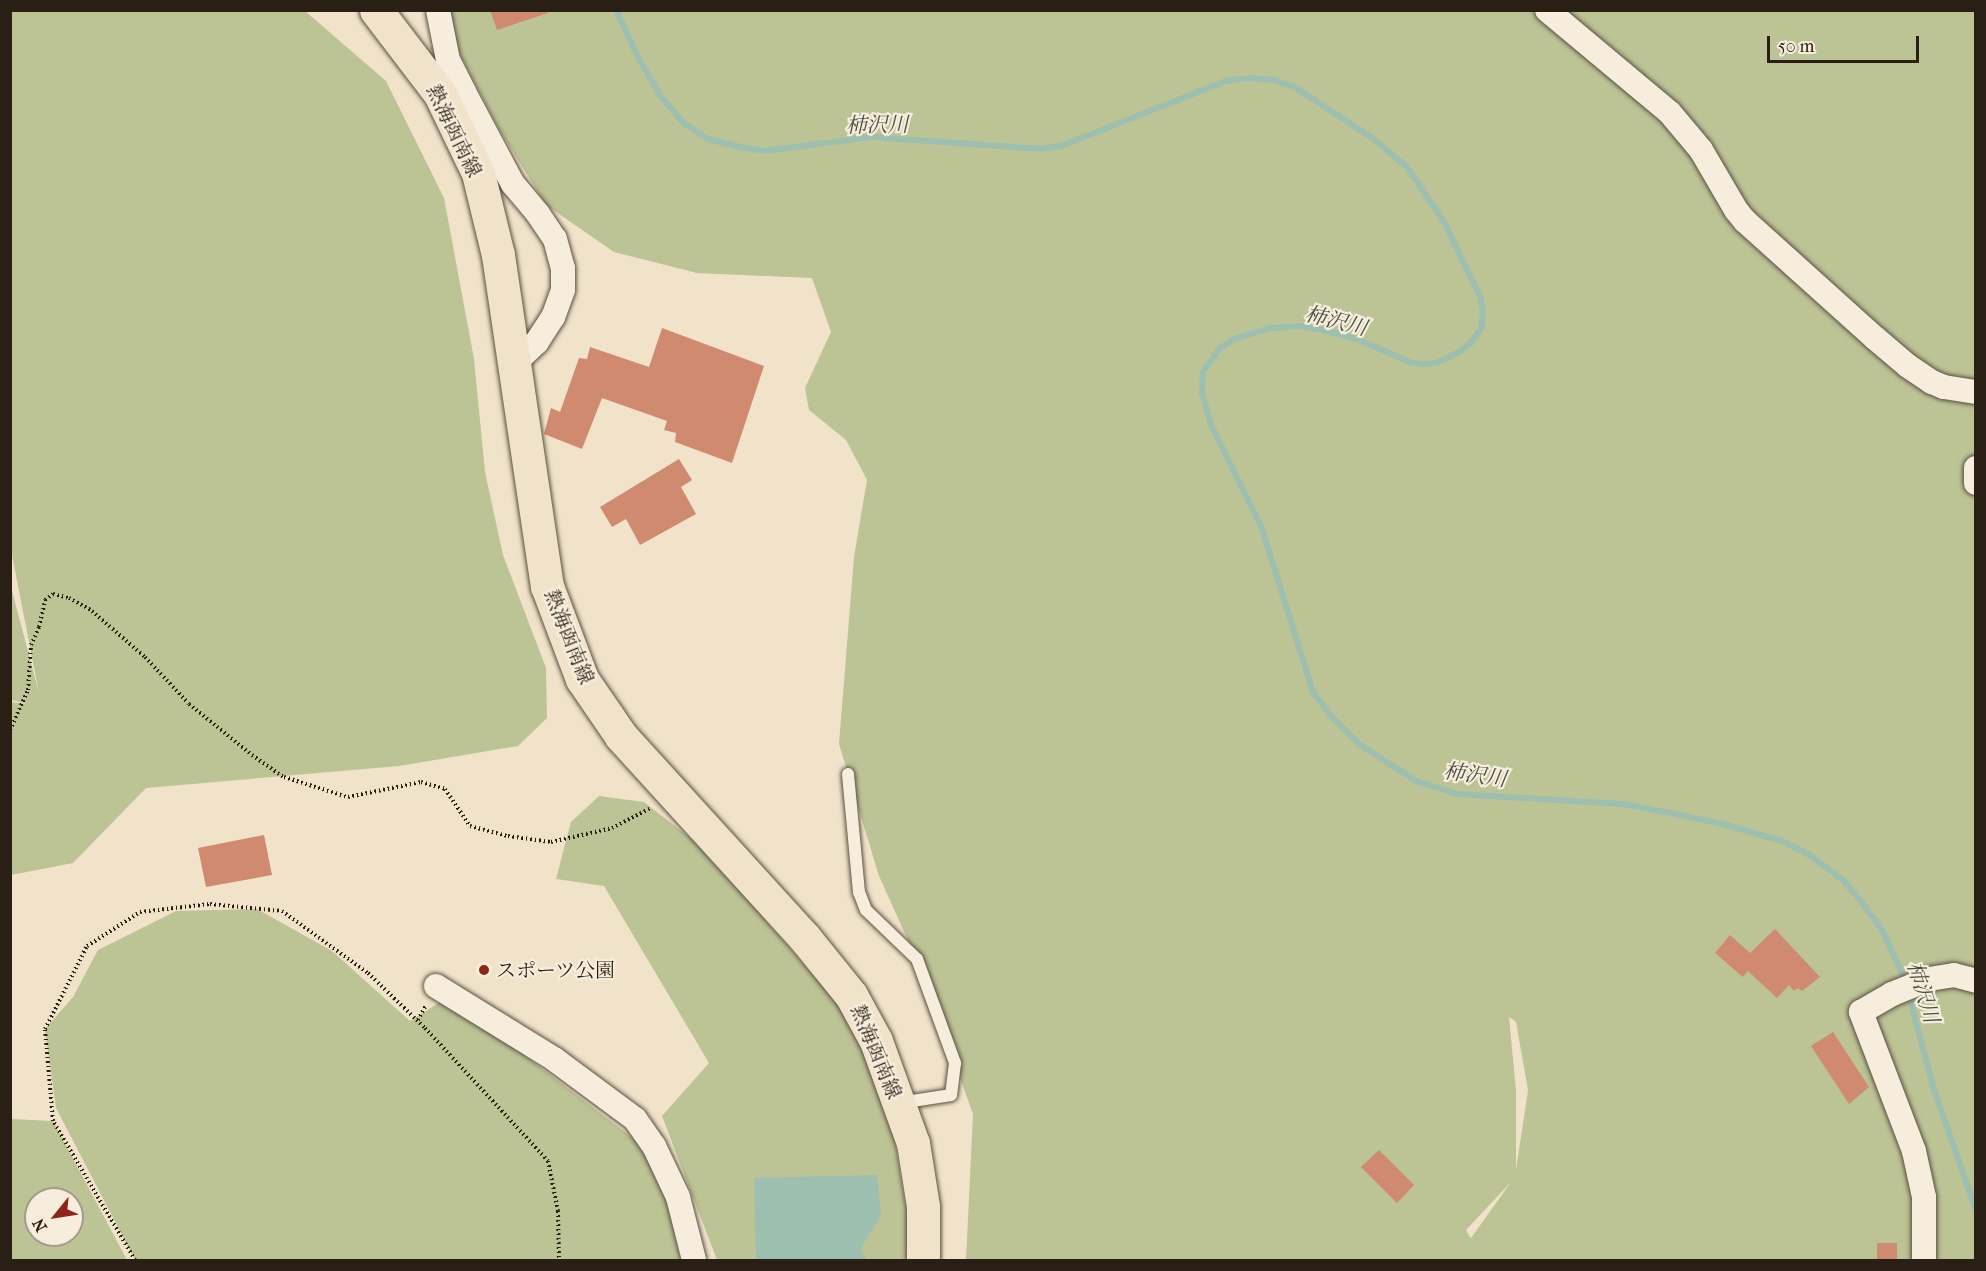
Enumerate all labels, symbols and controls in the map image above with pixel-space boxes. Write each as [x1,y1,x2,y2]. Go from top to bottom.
scale bar [1770,24,1922,62]
text: 50 m [1778,36,1814,57]
street label: 熱海函南線 [421,81,487,181]
water label: 柿沢川 [845,112,909,138]
water label: 柿沢川 [1302,301,1370,341]
street label: 熱海函南線 [539,586,599,688]
water label: 柿沢川 [1442,758,1508,792]
place label: スポーツ公園 [496,958,616,982]
water label: 柿沢川 [1902,958,1944,1026]
marker: スポーツ公園 [477,963,491,977]
street label: 熱海函南線 [845,1001,907,1103]
north arrow [24,1187,84,1247]
text: N [28,1215,51,1235]

